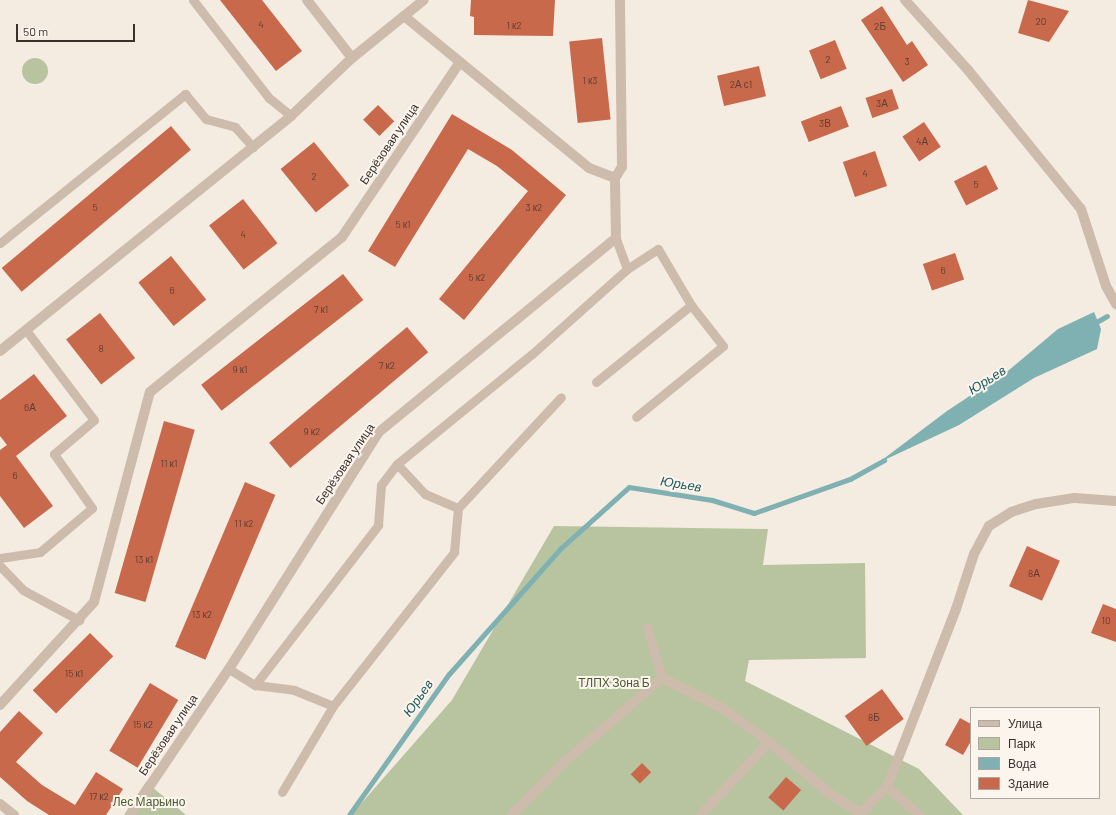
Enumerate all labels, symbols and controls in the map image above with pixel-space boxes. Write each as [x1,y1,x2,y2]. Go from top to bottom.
scale bar [18,16,137,42]
house number: 20 [1035,16,1047,28]
house number: 4 [258,19,264,31]
house number: 1 к2 [506,20,522,32]
house number: 2Б [874,21,886,33]
text: 50 m [23,24,48,38]
house number: 2 [825,54,831,66]
house number: 3 [904,56,910,68]
house number: 1 к3 [582,75,598,87]
house number: 2А с1 [730,79,752,91]
house number: 3А [876,98,888,110]
street label: Берёзовая улица [357,101,421,187]
house number: 3В [819,118,831,130]
house number: 4А [916,136,928,148]
house number: 4 [862,168,868,180]
house number: 2 [311,171,317,183]
house number: 5 [973,179,979,191]
house number: 5 [92,202,98,214]
house number: 3 к2 [526,202,542,214]
house number: 5 к1 [395,219,411,231]
house number: 4 [240,229,246,241]
house number: 6 [940,265,946,277]
house number: 5 к2 [469,272,485,284]
house number: 6 [169,285,175,297]
house number: 7 к1 [314,304,328,316]
house number: 8 [98,343,104,355]
house number: 7 к2 [379,360,395,372]
water label: Юрьев [965,362,1009,398]
house number: 9 к1 [232,364,248,376]
house number: 6А [24,402,36,414]
street label: Берёзовая улица [313,421,377,507]
house number: 9 к2 [304,426,320,438]
house number: 11 к1 [161,458,177,470]
house number: 6 [12,470,18,482]
water label: Юрьев [659,473,703,495]
house number: 11 к2 [235,518,253,530]
house number: 13 к1 [135,554,153,566]
house number: 8А [1028,568,1040,580]
house number: 13 к2 [192,609,212,621]
house number: 10 [1101,615,1111,627]
house number: 15 к1 [65,668,83,680]
park label: ТЛПХ Зона Б [578,676,650,690]
water label: Юрьев [400,677,436,719]
street label: Берёзовая улица [136,692,200,778]
legend [970,707,1100,799]
house number: 8Б [868,712,880,724]
text: Улица [1008,716,1042,730]
house number: 15 к2 [133,719,153,731]
text: Парк [1008,736,1035,750]
text: Вода [1008,756,1036,770]
text: Здание [1008,776,1049,790]
house number: 17 к2 [89,791,109,803]
park label: Лес Марьино [113,795,185,809]

